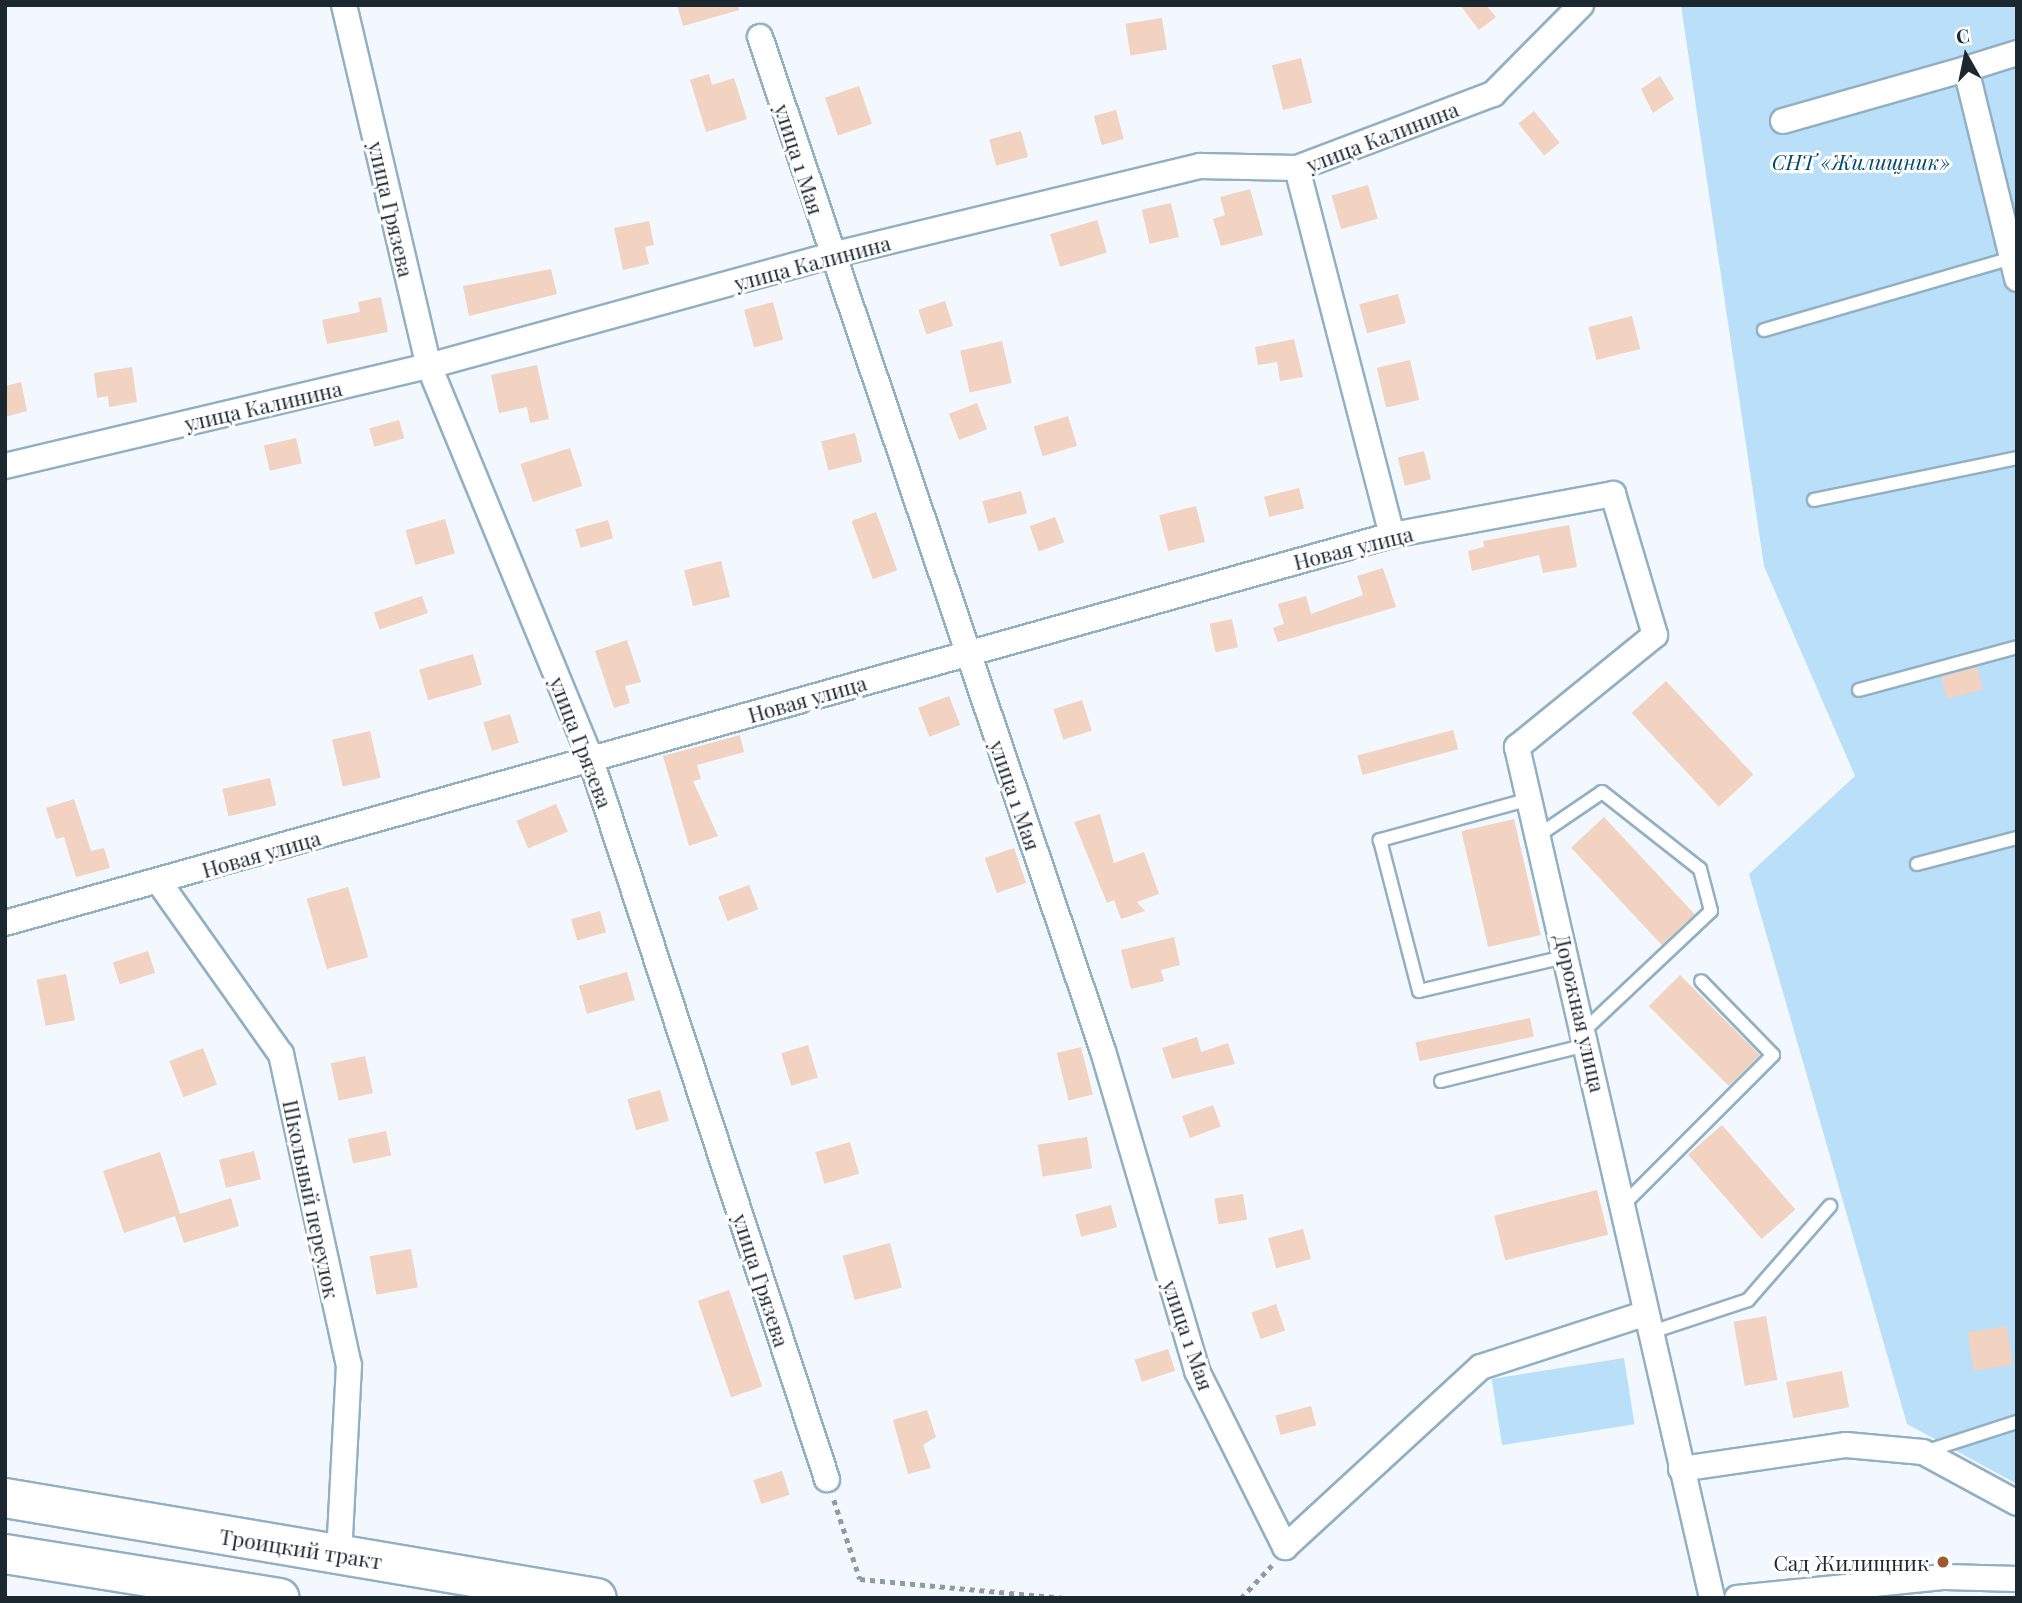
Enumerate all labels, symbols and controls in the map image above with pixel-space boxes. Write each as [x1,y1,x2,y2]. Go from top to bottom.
north arrow [1931,21,2001,91]
text: С [1954,21,1971,49]
street label: улица Калинина [1302,95,1462,177]
street label: улица 1 Мая [770,100,830,218]
street label: улица Грязева [364,139,420,279]
park label: СНТ «Жилищник» [1772,148,1950,174]
street label: улица Калинина [731,229,893,295]
street label: улица Калинина [182,375,344,435]
street label: Новая улица [1291,520,1415,574]
street label: Новая улица [745,669,869,727]
street label: улица Грязева [545,673,619,811]
street label: улица 1 Мая [985,737,1047,853]
street label: Новая улица [199,824,323,882]
street label: Дорожная улица [1551,931,1611,1095]
street label: Школьный переулок [279,1097,345,1301]
street label: улица Грязева [729,1210,795,1350]
street label: улица 1 Мая [1158,1277,1220,1393]
street label: Троицкий тракт [218,1523,384,1573]
place label: Сад Жилищник [1773,1549,1929,1575]
marker: Сад Жилищник [1935,1554,1951,1570]

